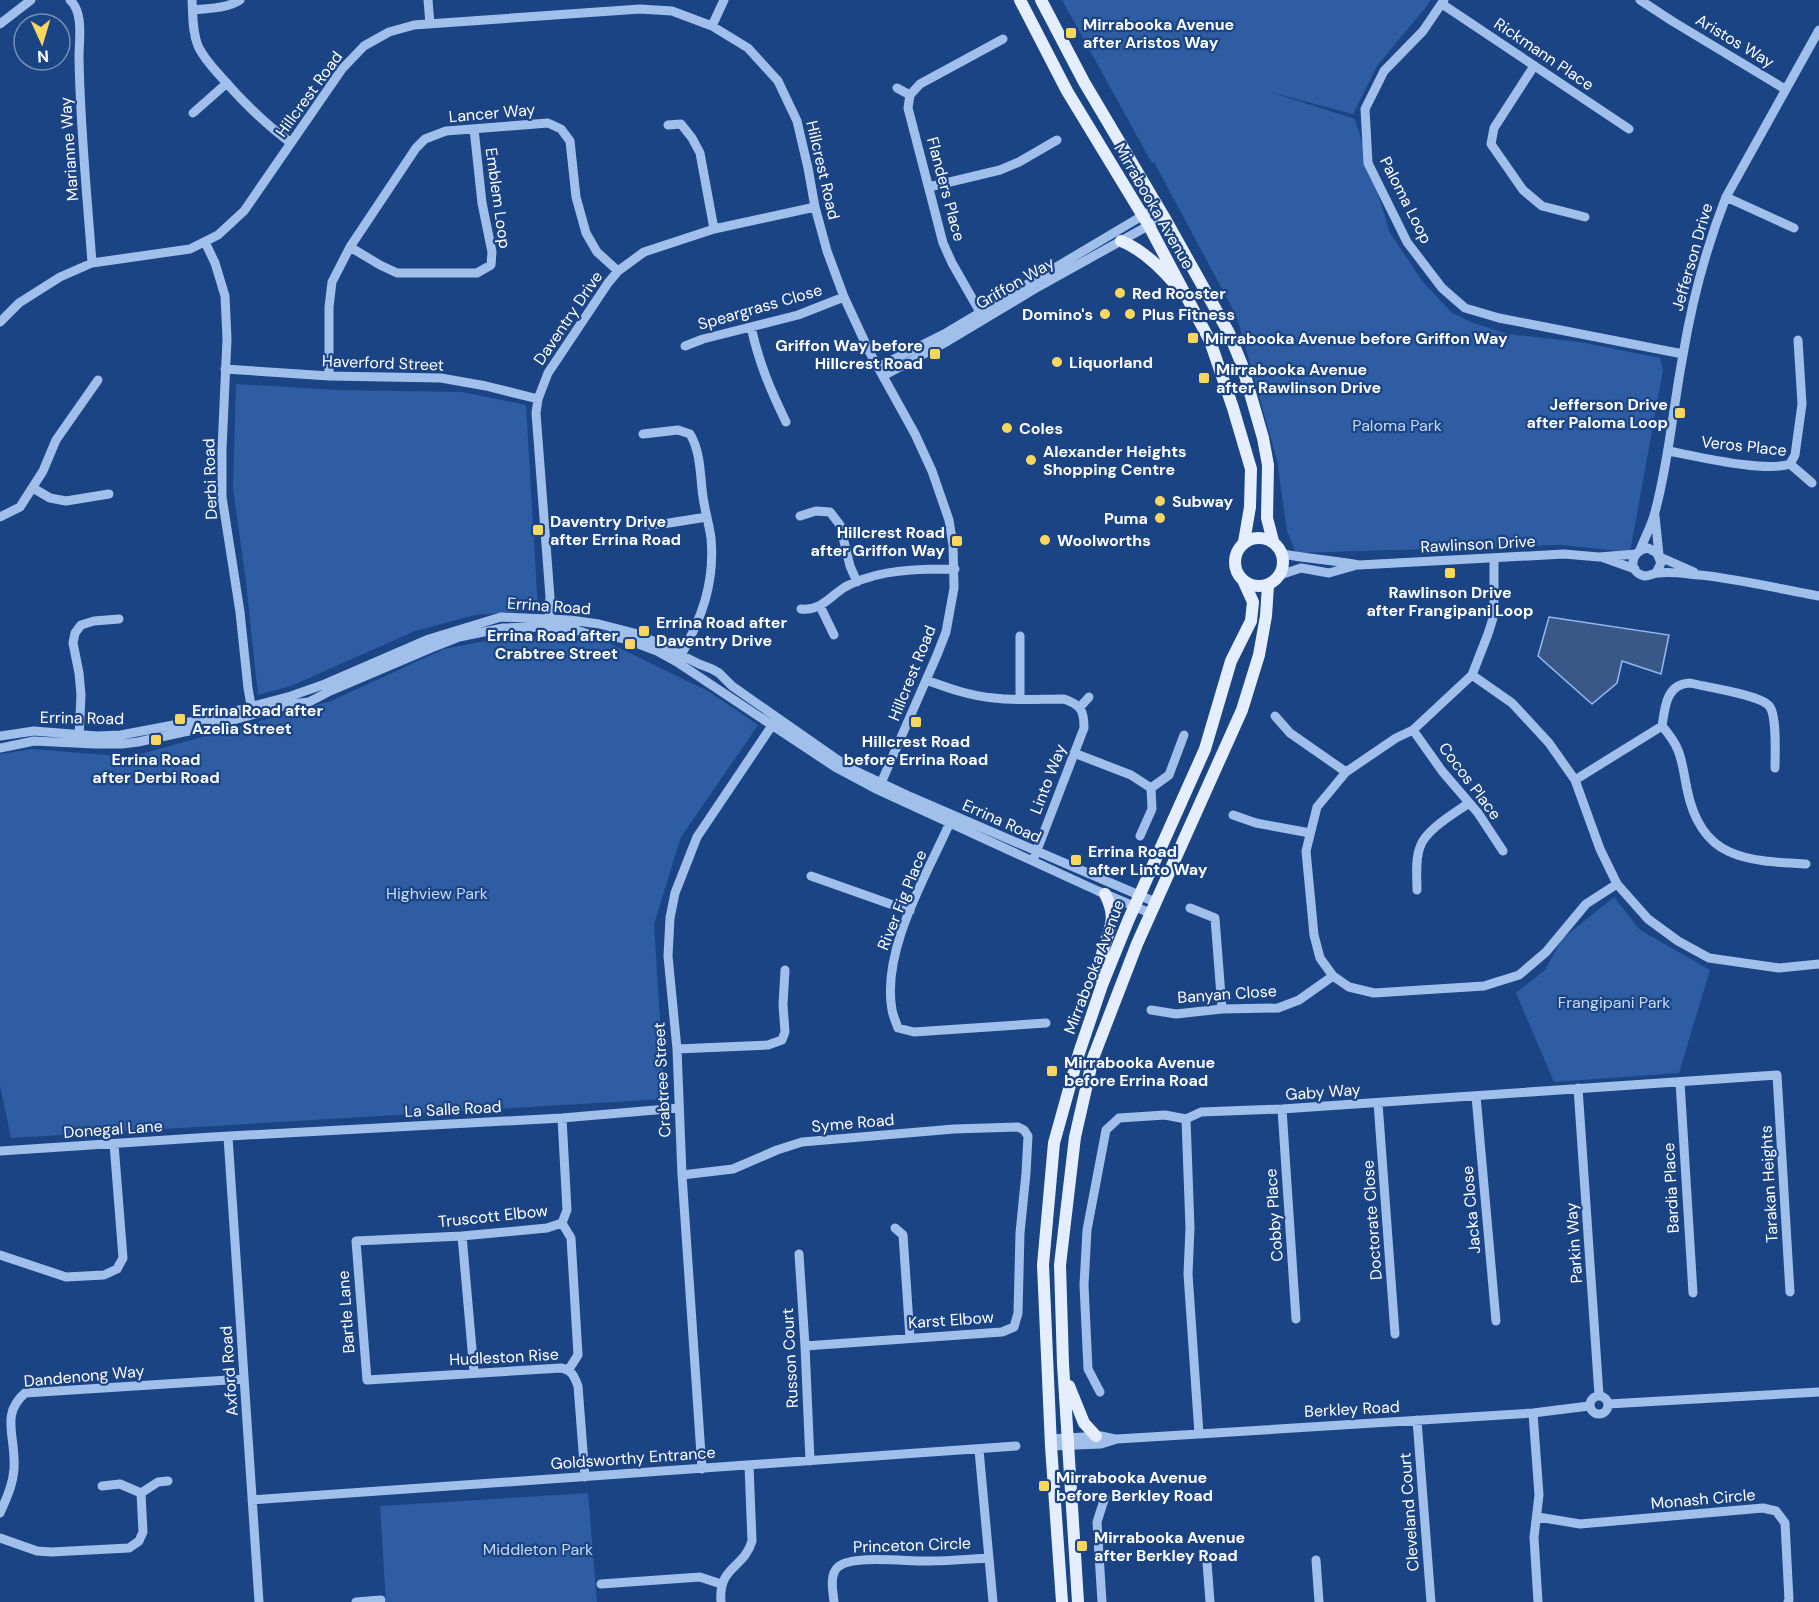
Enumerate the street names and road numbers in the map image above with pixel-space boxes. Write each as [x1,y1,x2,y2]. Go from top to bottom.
street label: Aristos Way [1692,9,1778,73]
street label: Rickmann Place [1490,13,1598,95]
street label: Hillcrest Road [271,47,347,141]
street label: Marianne Way [55,96,83,202]
street label: Lancer Way [448,99,536,127]
street label: Hillcrest Road [801,118,845,222]
street label: Flanders Place [922,135,970,243]
street label: Mirrabooka Avenue [1109,139,1199,273]
street label: Emblem Loop [481,146,515,250]
street label: Paloma Loop [1375,153,1437,247]
street label: Jefferson Drive [1667,201,1717,313]
street label: Griffon Way [972,252,1058,314]
street label: Daventry Drive [529,267,607,369]
street label: Speargrass Close [695,279,825,335]
street label: Haverford Street [322,350,444,376]
street label: Veros Place [1700,431,1788,461]
street label: Derbi Road [198,438,222,520]
street label: Rawlinson Drive [1420,530,1536,558]
street label: Errina Road [506,593,592,619]
street label: Hillcrest Road [883,622,941,724]
street label: Errina Road [40,707,124,729]
street label: Cocos Place [1434,738,1506,824]
street label: Linto Way [1025,741,1071,817]
street label: Errina Road [959,794,1045,848]
street label: River Fig Place [872,847,932,953]
street label: Mirrabooka Avenue [1059,897,1129,1037]
street label: Banyan Close [1177,980,1277,1008]
street label: Crabtree Street [648,1022,676,1138]
street label: Gaby Way [1285,1079,1361,1105]
street label: La Salle Road [404,1096,502,1122]
street label: Syme Road [811,1109,895,1137]
street label: Donegal Lane [63,1115,163,1143]
street label: Tarakan Heights [1755,1125,1783,1243]
street label: Bardia Place [1658,1142,1684,1234]
street label: Doctorate Close [1357,1159,1387,1281]
street label: Jacka Close [1457,1165,1485,1255]
street label: Cobby Place [1260,1168,1288,1262]
street label: Truscott Elbow [437,1200,549,1232]
street label: Parkin Way [1561,1202,1587,1284]
street label: Bartle Lane [333,1270,359,1354]
street label: Karst Elbow [907,1307,995,1333]
street label: Russon Court [777,1308,803,1408]
street label: Axford Road [215,1325,243,1417]
street label: Hudleston Rise [449,1344,559,1370]
street label: Dandenong Way [23,1360,145,1392]
street label: Berkley Road [1304,1396,1400,1422]
street label: Goldsworthy Entrance [550,1442,716,1474]
street label: Cleveland Court [1394,1452,1424,1572]
street label: Monash Circle [1650,1484,1756,1514]
street label: Princeton Circle [853,1532,971,1558]

